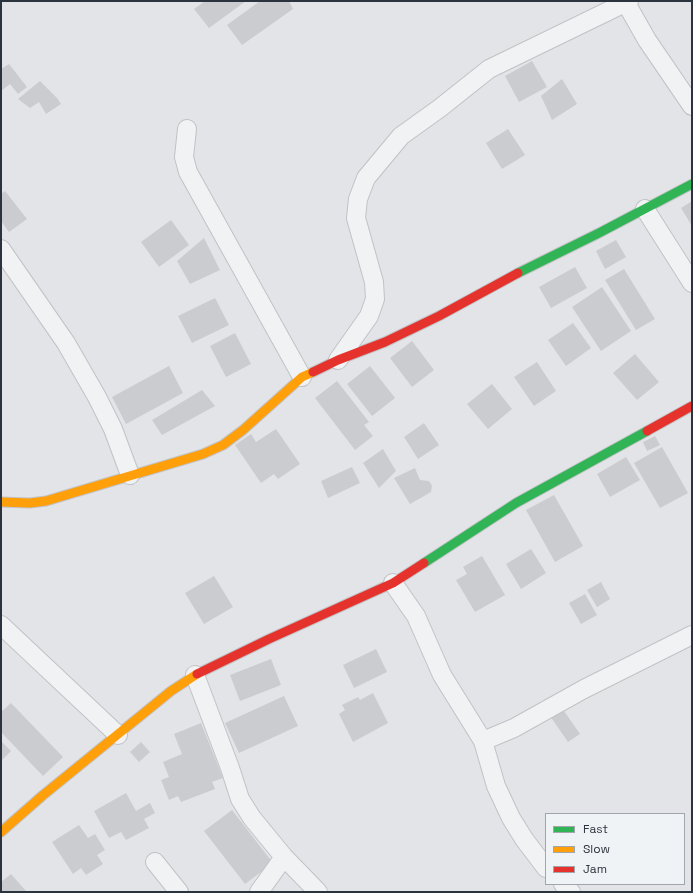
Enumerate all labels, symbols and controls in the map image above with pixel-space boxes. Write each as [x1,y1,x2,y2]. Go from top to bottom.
legend [545,813,685,885]
text: Fast [583,821,608,837]
text: Slow [583,841,610,857]
text: Jam [583,861,607,877]

